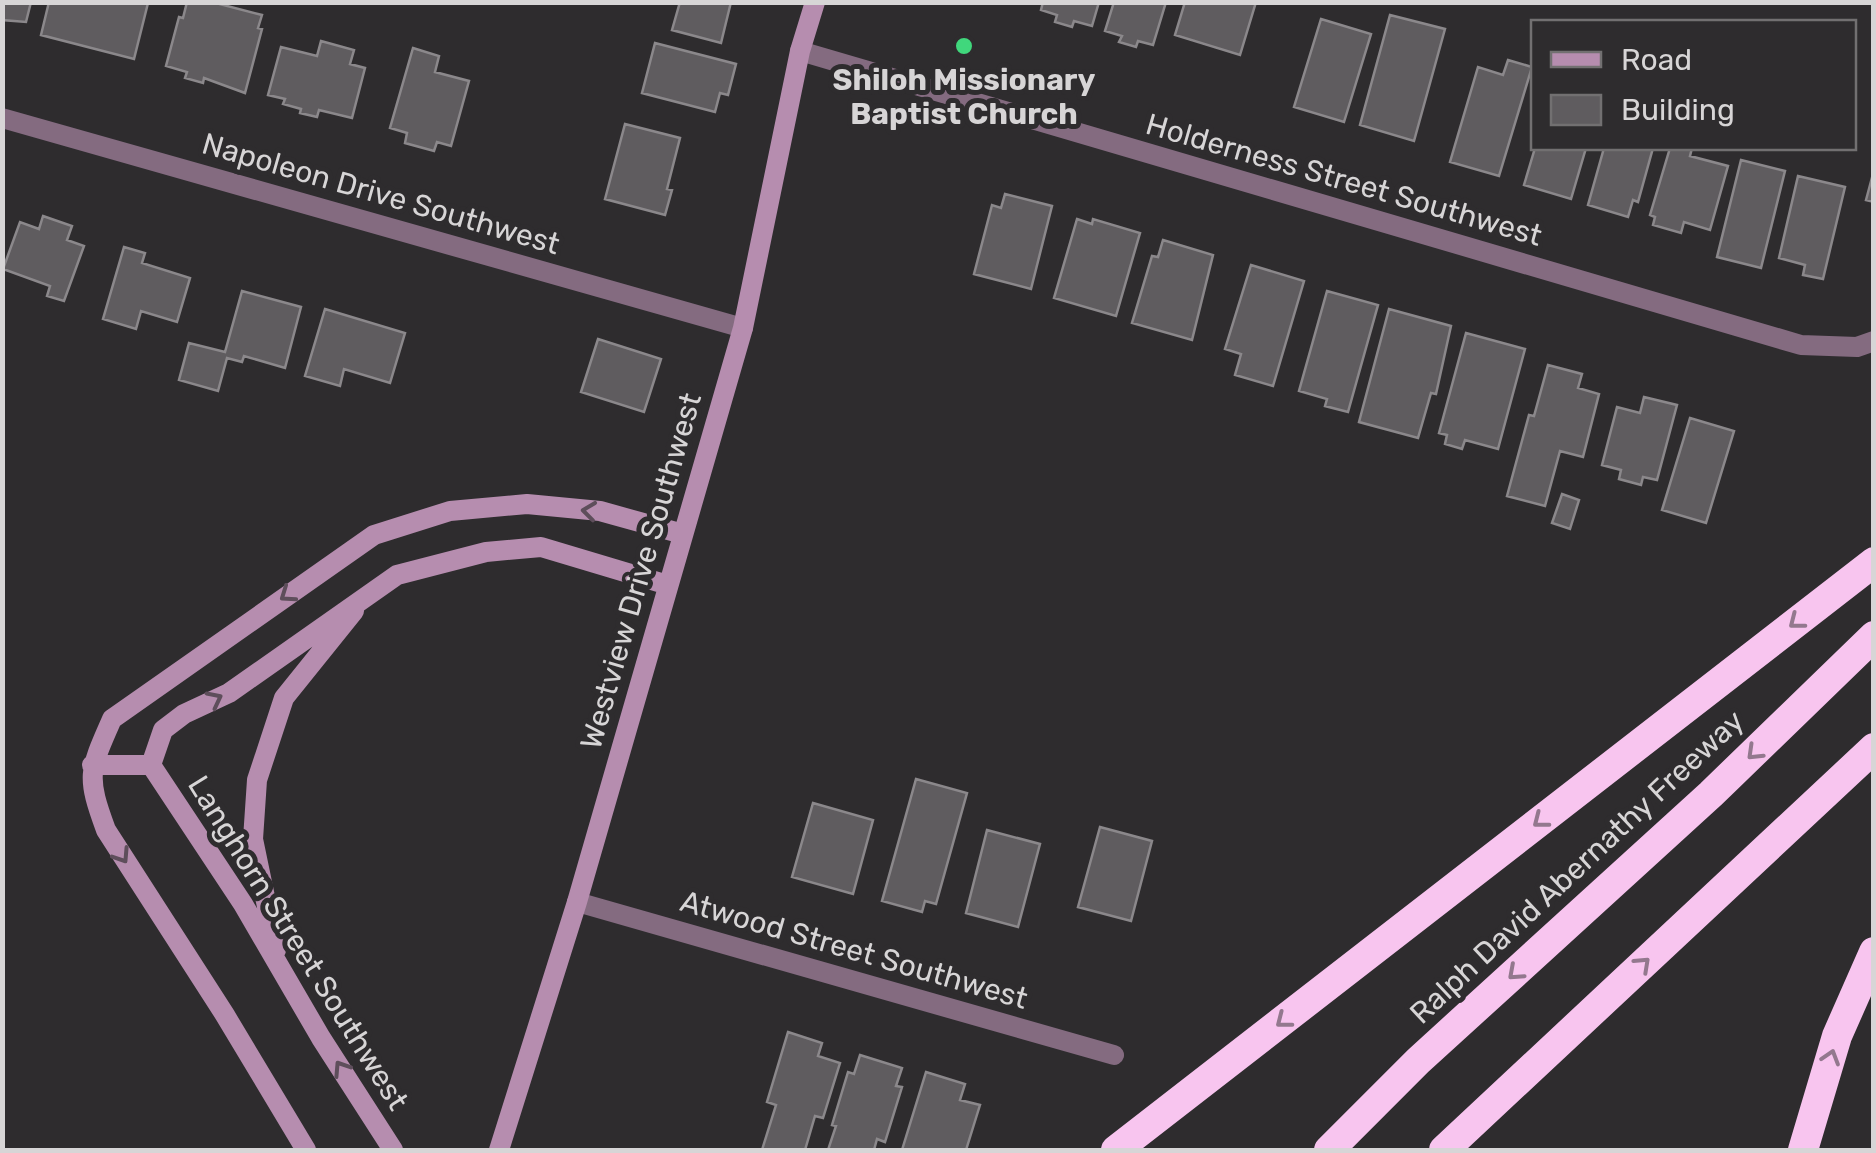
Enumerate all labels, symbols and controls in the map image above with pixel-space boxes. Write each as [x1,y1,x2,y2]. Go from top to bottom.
legend [1531,20,1856,150]
marker: Shiloh Missionary Baptist Church [953,35,975,57]
text: Road [1621,42,1692,78]
place label: Shiloh Missionary Baptist Church [833,62,1095,132]
text: Building [1621,92,1735,128]
street label: Holderness Street Southwest [1142,106,1546,254]
street label: Napoleon Drive Southwest [198,126,564,262]
street label: Westview Drive Southwest [573,388,709,753]
one-way arrow [581,501,597,522]
one-way arrow [280,583,299,601]
one-way arrow [1790,610,1808,628]
one-way arrow [205,692,223,711]
street label: Ralph David Abernathy Freeway [1403,703,1751,1031]
one-way arrow [1747,741,1765,759]
street label: Langhorn Street Southwest [180,769,416,1117]
one-way arrow [1533,810,1551,827]
one-way arrow [110,845,129,863]
street label: Atwood Street Southwest [676,883,1032,1017]
one-way arrow [1631,958,1650,976]
one-way arrow [1508,961,1527,979]
one-way arrow [1276,1009,1294,1026]
one-way arrow [1819,1049,1840,1066]
one-way arrow [334,1061,353,1079]

